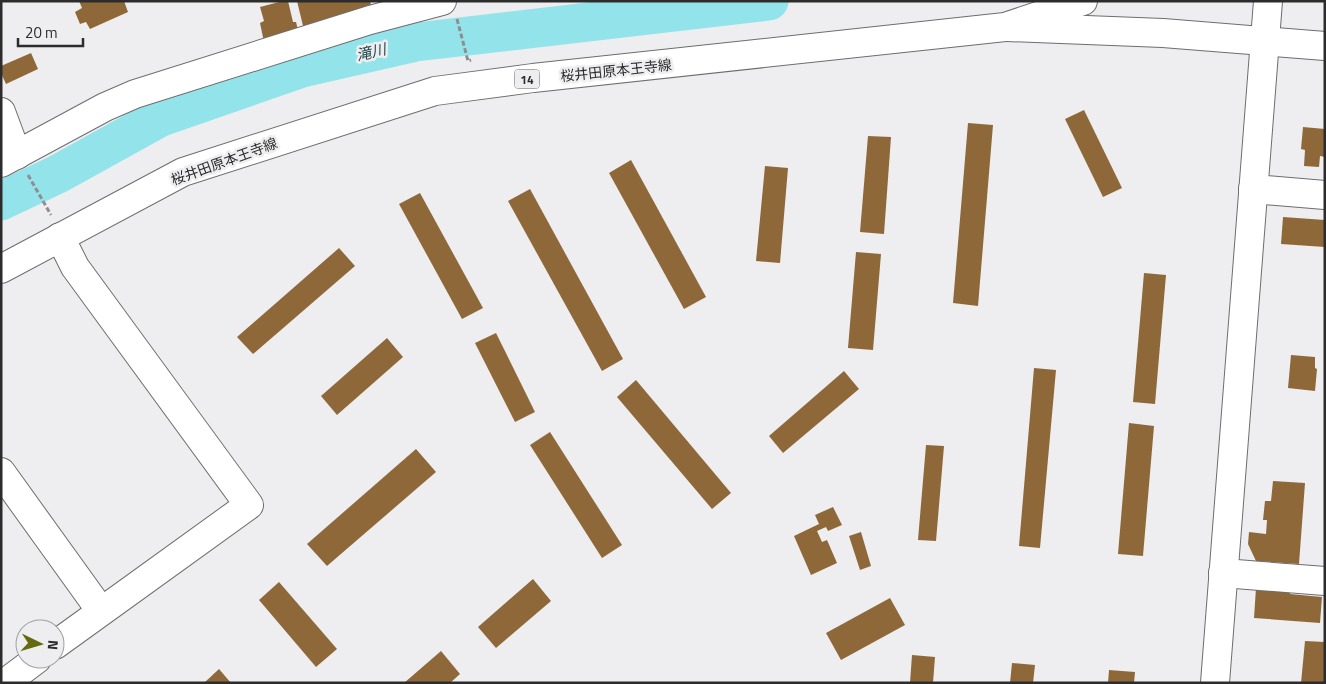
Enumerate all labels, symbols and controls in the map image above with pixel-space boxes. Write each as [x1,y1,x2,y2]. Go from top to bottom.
scale bar [18,15,82,47]
text: 20 m [25,21,58,44]
water label: 滝川 [354,37,390,67]
street label: 桜井田原本王寺線 [559,54,673,86]
road number: 14 [514,70,540,88]
street label: 桜井田原本王寺線 [168,132,280,190]
north arrow [15,619,65,669]
text: N [43,639,64,651]

